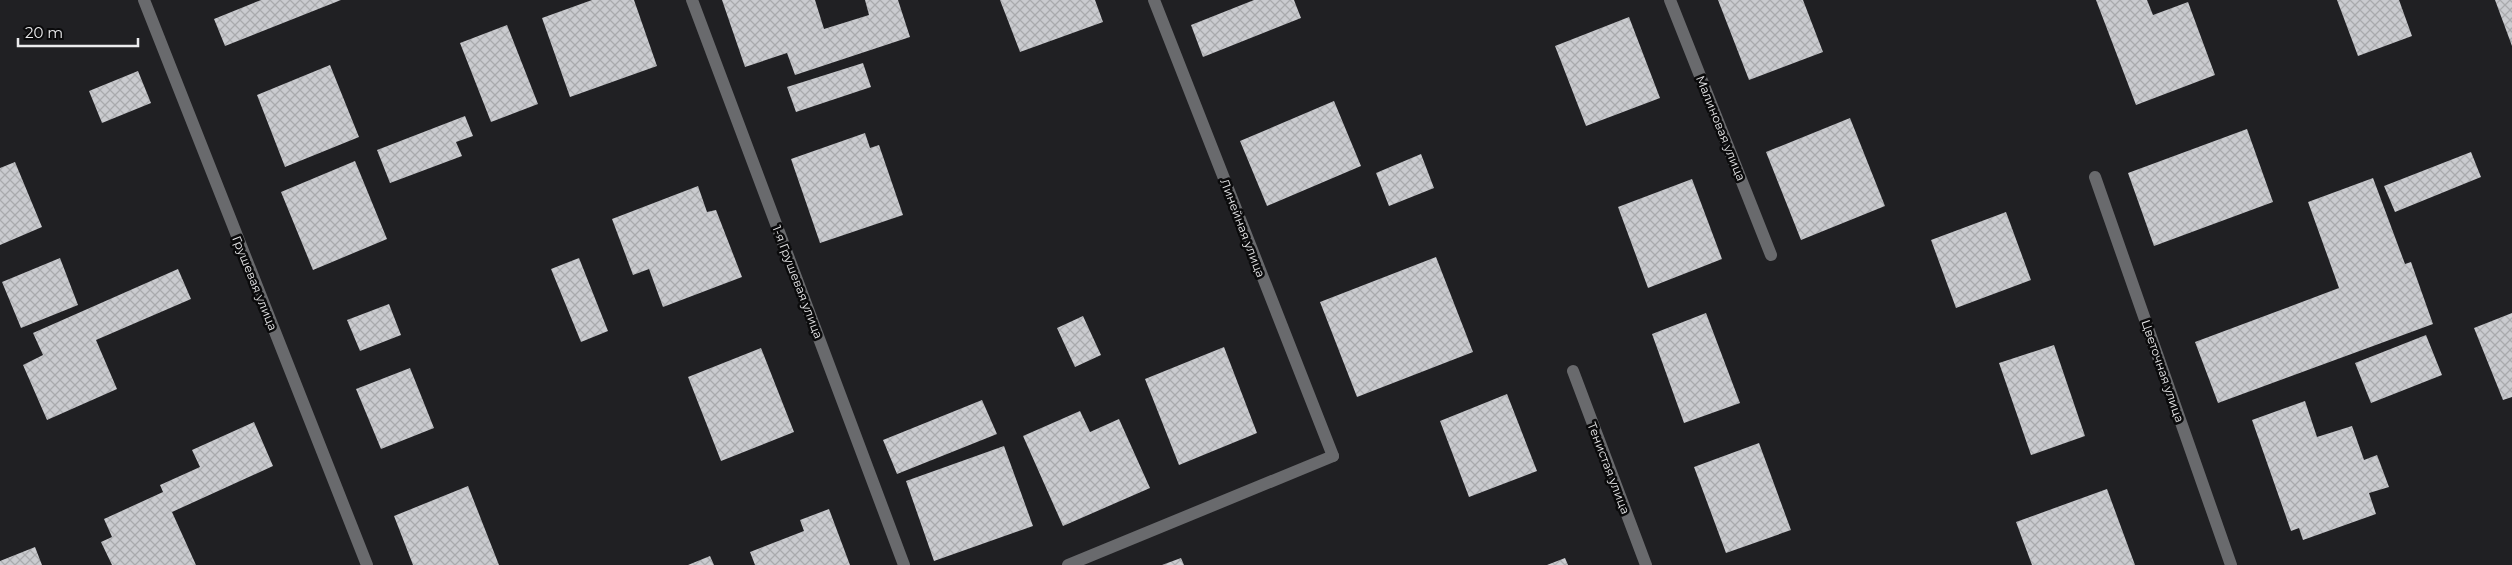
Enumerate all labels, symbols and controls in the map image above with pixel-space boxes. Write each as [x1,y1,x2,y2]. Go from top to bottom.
scale bar [18,15,138,47]
text: 20 m [25,23,63,42]
street label: Малиновая улица [1693,73,1749,183]
street label: Линейная улица [1217,177,1269,279]
street label: 1-я Грушевая улица [770,223,826,341]
street label: Грушевая улица [229,233,281,333]
street label: Цветочная улица [2138,318,2188,424]
street label: Тенистая улица [1585,420,1633,516]

